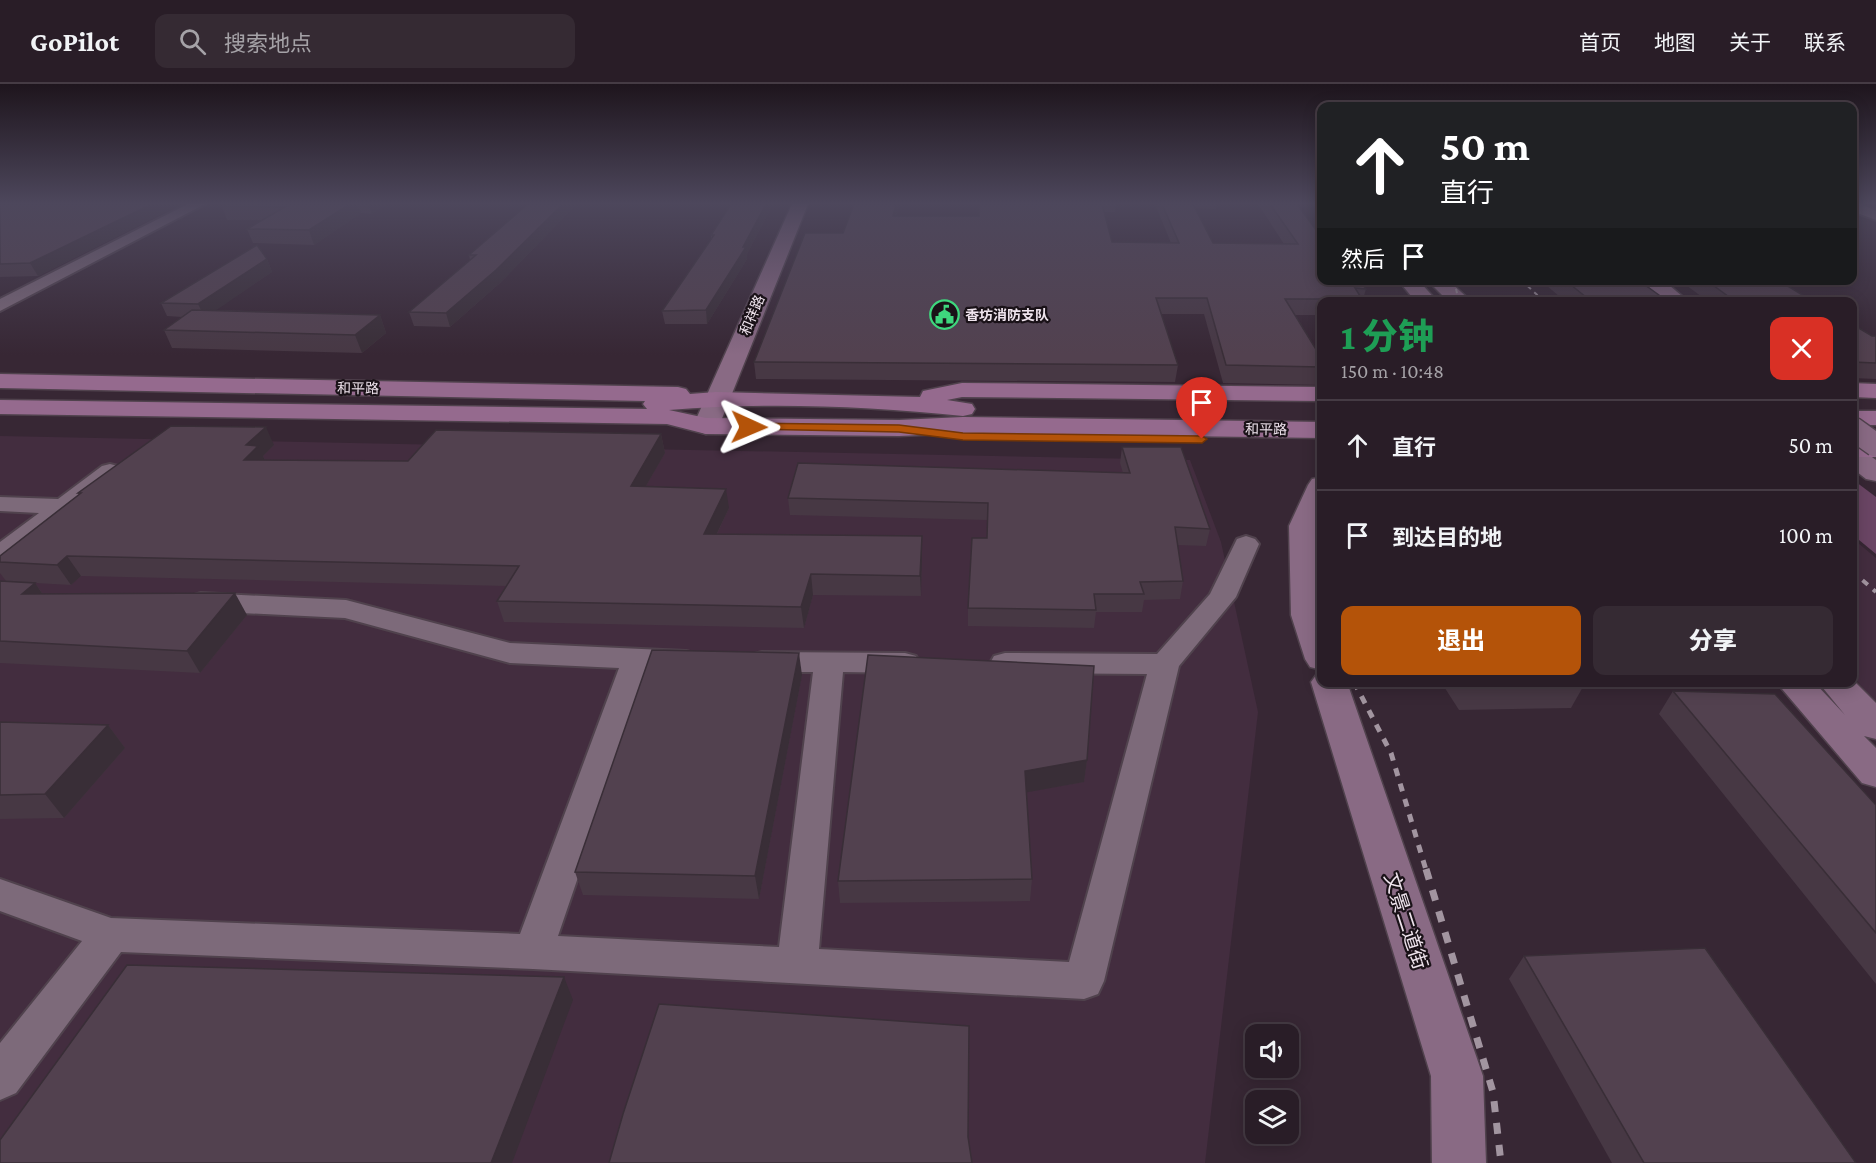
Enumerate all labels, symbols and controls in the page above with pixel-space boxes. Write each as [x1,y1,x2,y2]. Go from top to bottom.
search box [155,14,575,68]
icon: search [176,25,209,58]
text: GoPilot [30,26,119,57]
text: 搜索地点 [224,31,312,56]
text: 首页 [1579,31,1621,55]
text: 地图 [1654,31,1696,55]
text: 关于 [1729,31,1771,55]
text: 联系 [1804,31,1846,55]
text: 50 m [1440,122,1530,169]
icon: ahead [1341,126,1419,204]
text: 直行 [1440,178,1494,208]
icon: arrive [1397,240,1430,273]
text: 然后 [1341,247,1385,272]
street label: 和祥路 [736,293,768,337]
public building icon: 香坊消防支队 [928,299,960,331]
place label: 香坊消防支队 [965,307,1049,323]
text: 1 分钟 [1341,317,1434,357]
button: close [1770,317,1833,380]
text: 150 m · 10:48 [1341,360,1444,382]
pin [1176,377,1227,439]
street label: 和平路 [337,380,379,396]
icon: arrive [1185,386,1218,419]
position arrow [717,395,781,459]
street label: 和平路 [1245,421,1287,437]
icon: ahead [1341,429,1374,462]
text: 50 m [1788,433,1833,458]
text: 直行 [1392,435,1436,460]
icon: arrive [1341,519,1374,552]
text: 100 m [1779,523,1833,548]
text: 到达目的地 [1392,525,1502,550]
button: 退出 [1341,606,1581,675]
button: 分享 [1593,606,1833,675]
street label: 文景二道街 [1380,870,1432,972]
map controls [1245,1024,1299,1144]
button: sound [1245,1024,1299,1078]
button: layers [1245,1090,1299,1144]

